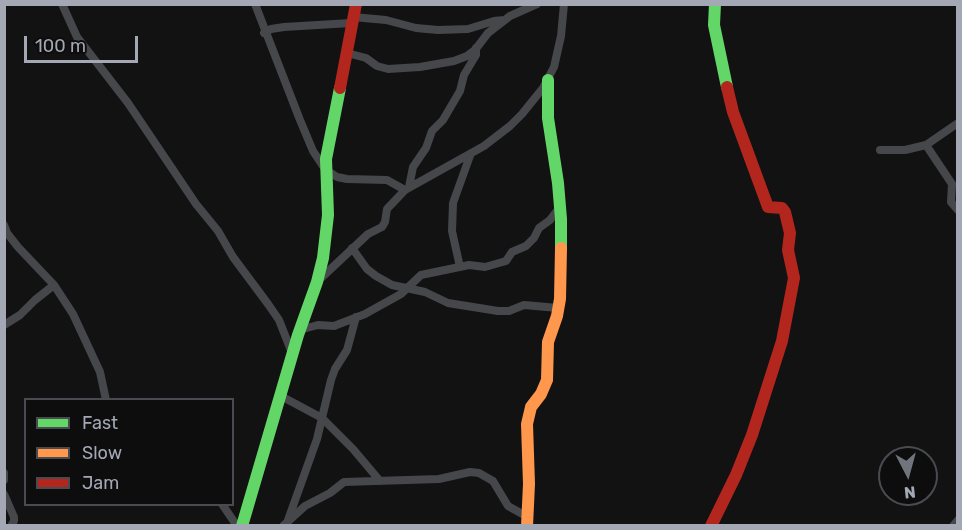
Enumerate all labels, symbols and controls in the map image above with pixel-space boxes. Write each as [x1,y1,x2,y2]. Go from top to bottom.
scale bar [27,24,141,62]
text: 100 m [35,35,86,57]
legend [24,398,234,506]
text: Fast [82,412,118,434]
text: Slow [82,442,122,464]
north arrow [878,446,938,506]
text: Jam [82,472,119,494]
text: N [903,482,916,502]

